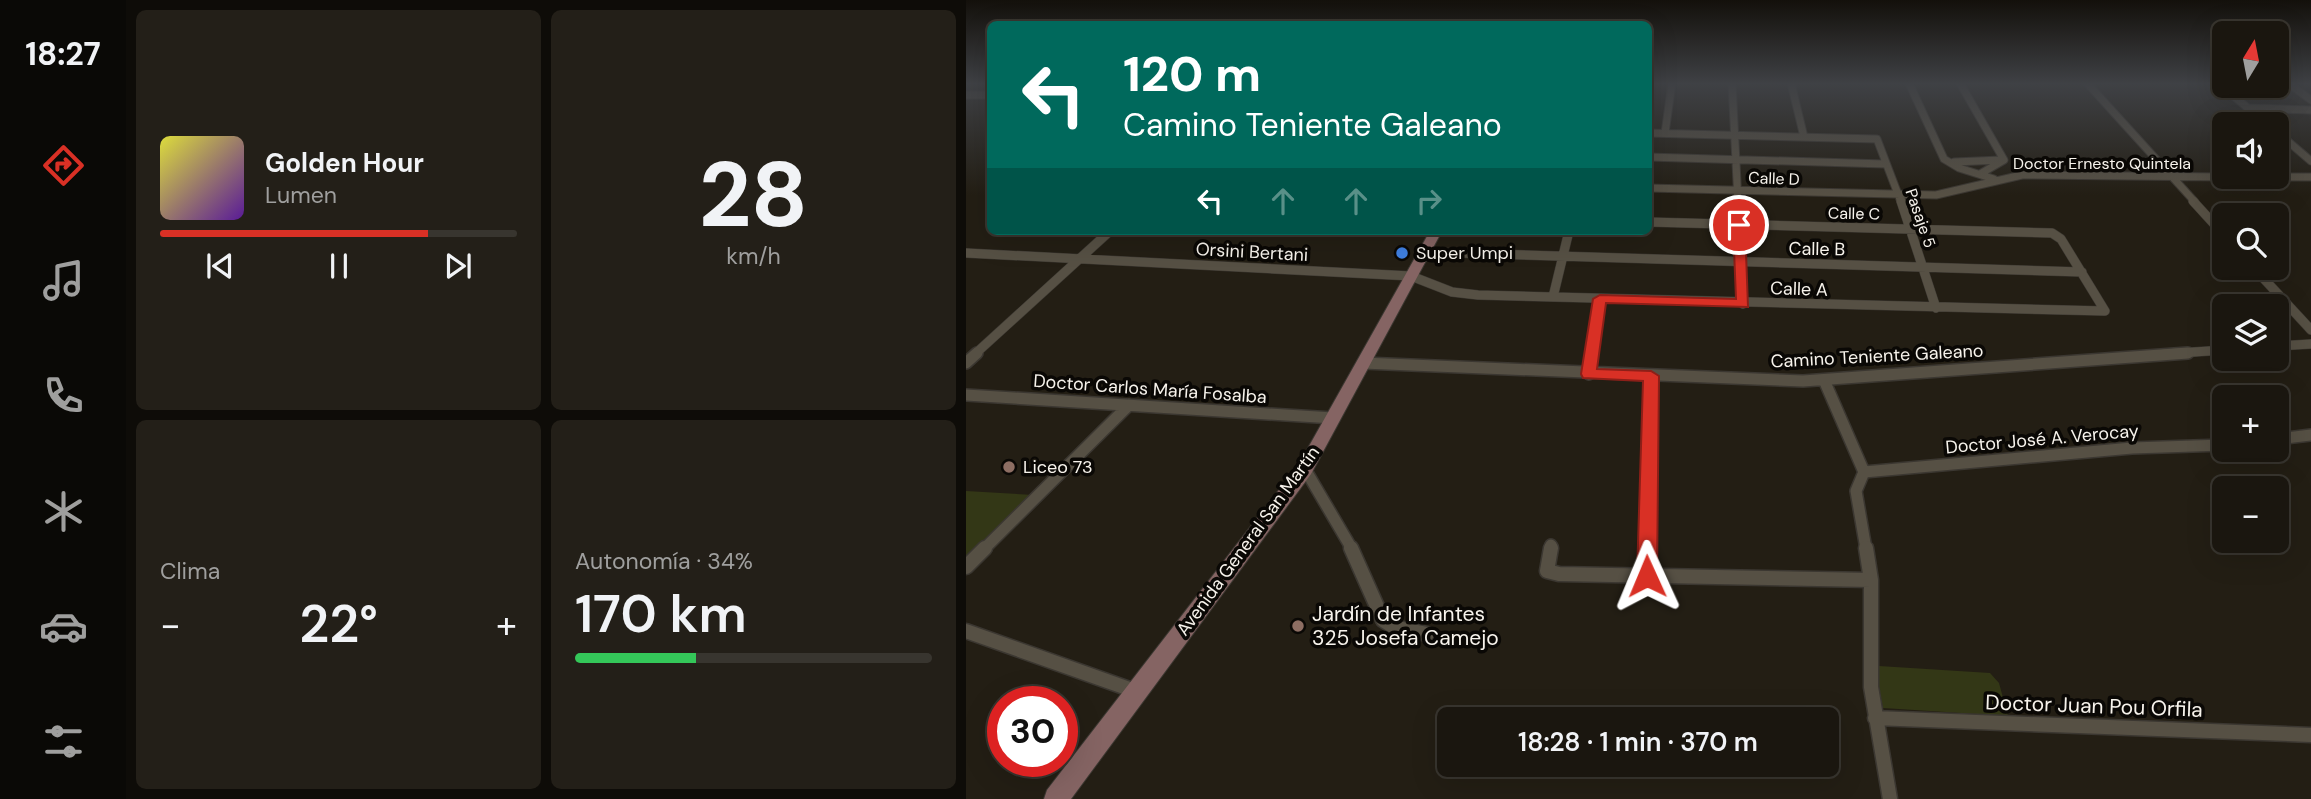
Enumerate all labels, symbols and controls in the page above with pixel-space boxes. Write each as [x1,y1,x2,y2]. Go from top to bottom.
north arrow [2212,21,2289,98]
map controls [2212,21,2289,553]
text: 18:27 [25,33,101,75]
text: 120 m [1123,42,1261,106]
icon: left [1008,49,1099,140]
text: Camino Teniente Galeano [1123,104,1502,146]
button: sound [2212,112,2289,189]
text: 28 [699,136,808,254]
icon: directions [39,141,88,190]
text: Golden Hour [265,146,424,180]
street label: Doctor Ernesto Quintela [2013,153,2191,174]
street label: Calle D [1748,167,1800,190]
text: Lumen [265,180,337,210]
icon: left [1191,182,1229,220]
icon: ahead [1264,182,1302,220]
icon: ahead [1337,182,1375,220]
icon: right [1410,182,1448,220]
street label: Pasaje 5 [1901,186,1940,251]
pin [1709,195,1769,255]
street label: Calle C [1828,203,1880,224]
button: search [2212,203,2289,280]
icon: arrive [1720,206,1758,244]
street label: Orsini Bertani [1195,237,1309,267]
street label: Calle B [1788,237,1846,261]
text: km/h [726,241,781,271]
place label: Super Umpi [1416,241,1513,265]
marker: Super Umpi [1394,245,1410,261]
icon: previous [201,247,239,285]
icon: pause [320,247,358,285]
icon: next [439,247,477,285]
icon: music [39,256,88,305]
street label: Calle A [1770,276,1828,302]
button: layers [2212,294,2289,371]
street label: Camino Teniente Galeano [1770,338,1984,374]
street label: Doctor Carlos María Fosalba [1032,369,1268,409]
icon: phone [39,371,88,420]
button: + [2212,385,2289,462]
street label: Doctor José A. Verocay [1944,419,2140,459]
street label: Avenida General San Martín [1171,441,1325,641]
place label: Liceo 73 [1023,455,1093,479]
marker: Liceo 73 [1001,459,1017,475]
button: − [2212,476,2289,553]
icon: climate [39,487,88,536]
position arrow [1610,539,1684,613]
text: Autonomía · 34% [575,546,753,576]
text: Clima [160,556,220,586]
text: 170 km [575,580,747,648]
text: 22° [299,590,378,658]
text: − [160,600,181,650]
text: + [496,600,517,650]
place label: Jardín de Infantes 325 Josefa Camejo [1312,600,1499,652]
icon: car [39,602,88,651]
marker: Jardín de Infantes 325 Josefa Camejo [1290,618,1306,634]
speed limit sign: 30 [987,686,1078,777]
street label: Doctor Juan Pou Orfila [1985,688,2203,724]
icon: filters [39,717,88,766]
text: 18:28 · 1 min · 370 m [1518,725,1758,759]

